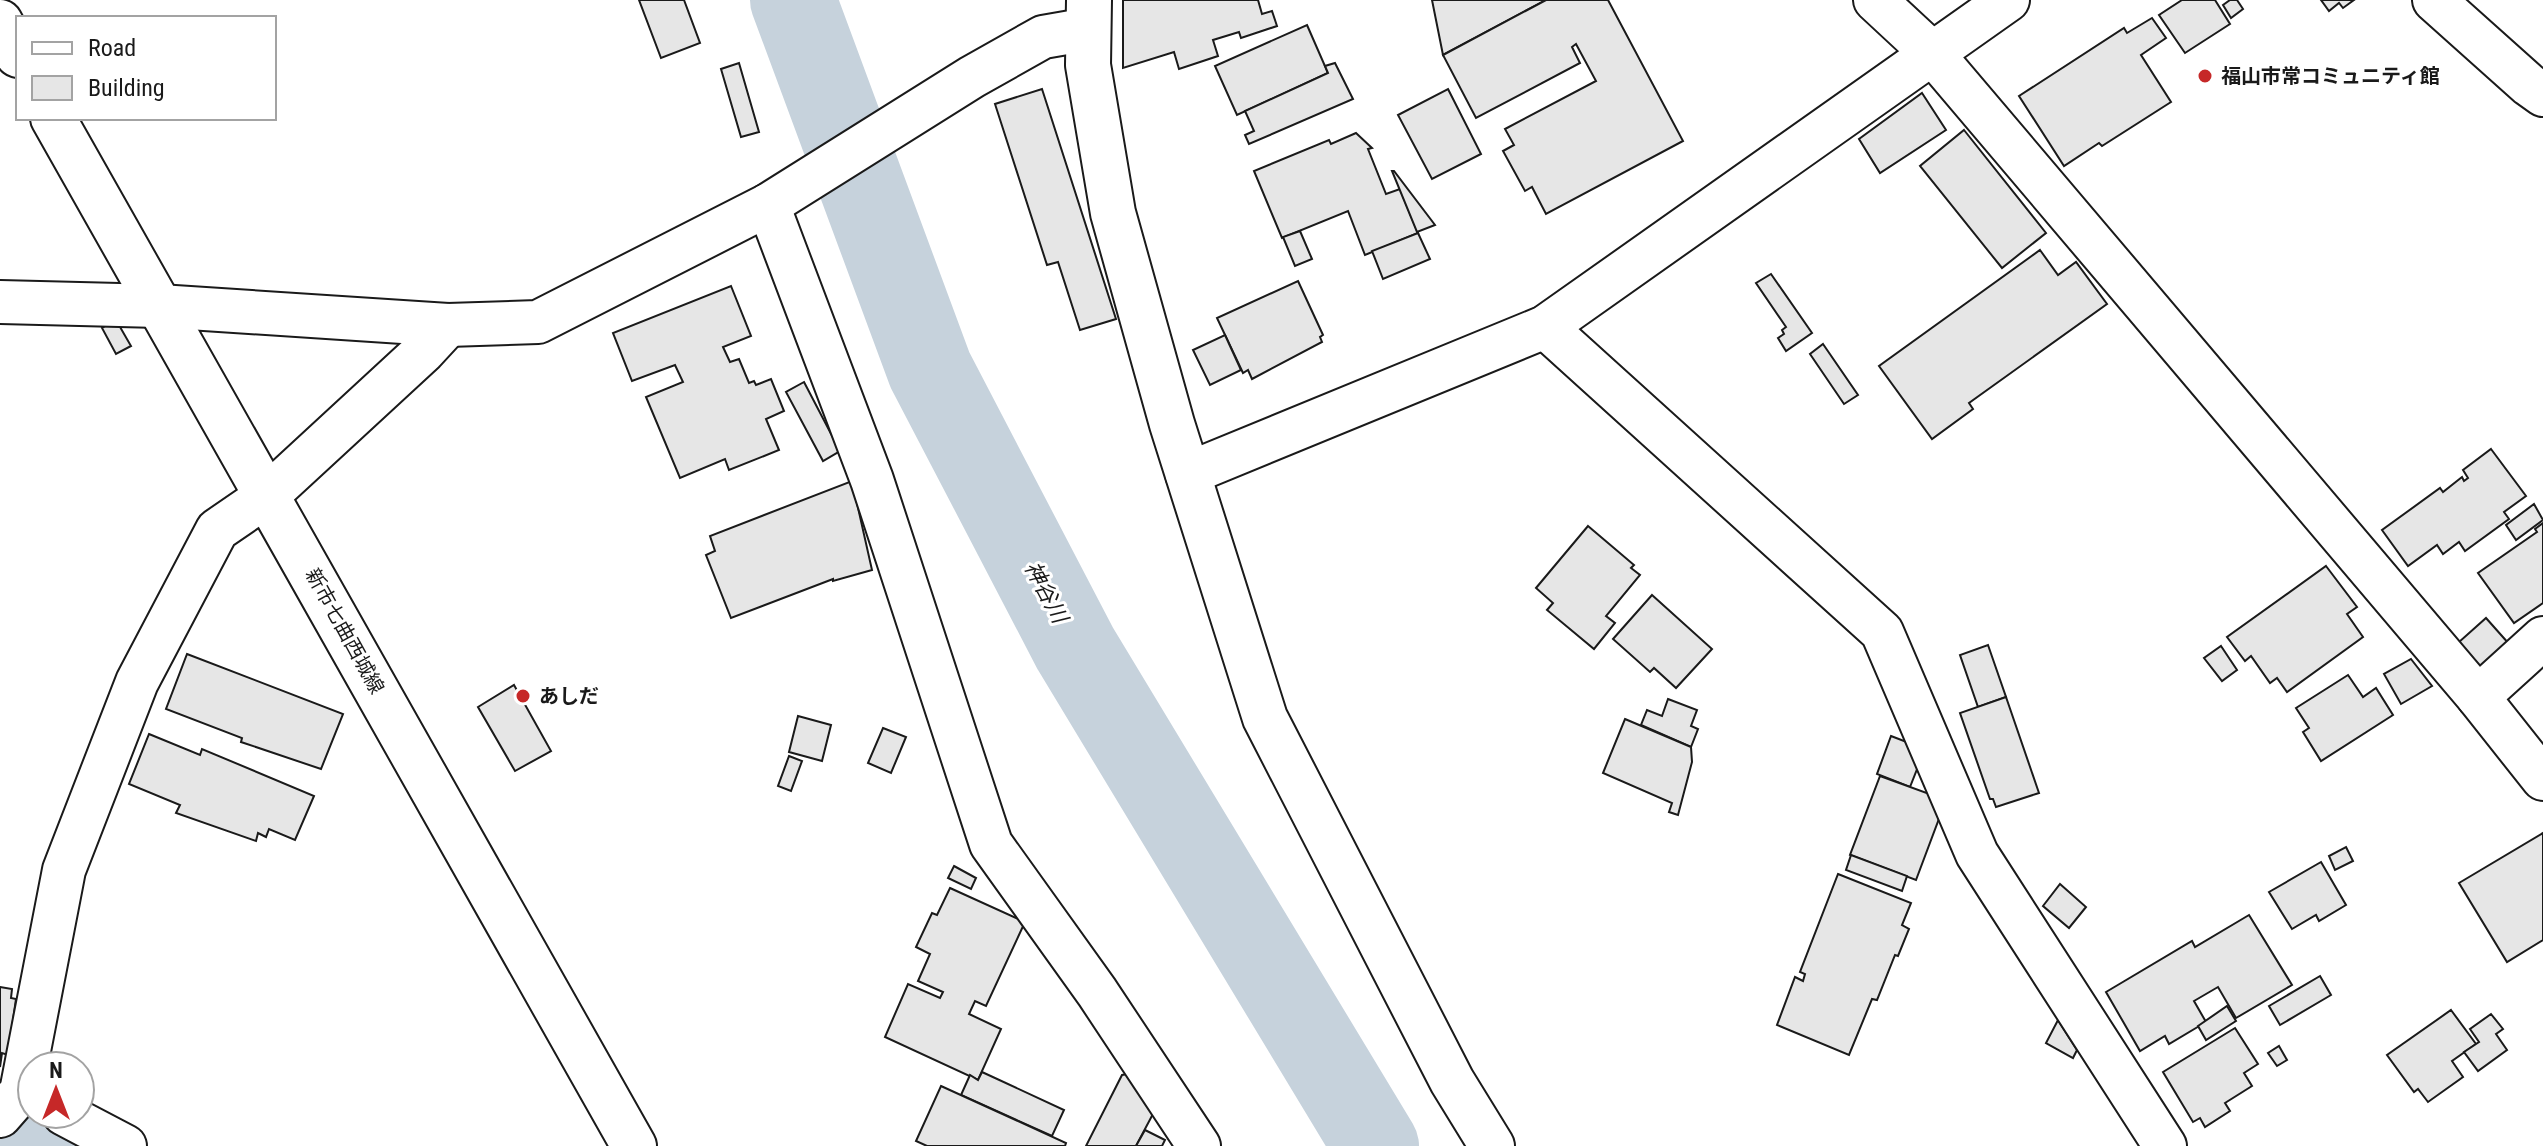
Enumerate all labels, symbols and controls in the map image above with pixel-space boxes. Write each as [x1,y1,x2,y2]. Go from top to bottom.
legend [16,16,276,120]
text: Road [88,34,136,62]
place label: 福山市常コミュニティ館 [2221,64,2440,88]
marker: 福山市常コミュニティ館 [2196,67,2214,85]
text: Building [88,74,165,102]
water label: 神谷川 [1019,557,1073,629]
street label: 新市七曲西城線 [301,564,389,698]
place label: あしだ [539,684,599,708]
marker: あしだ [514,687,532,705]
north arrow [16,1050,96,1130]
text: N [49,1058,63,1083]

